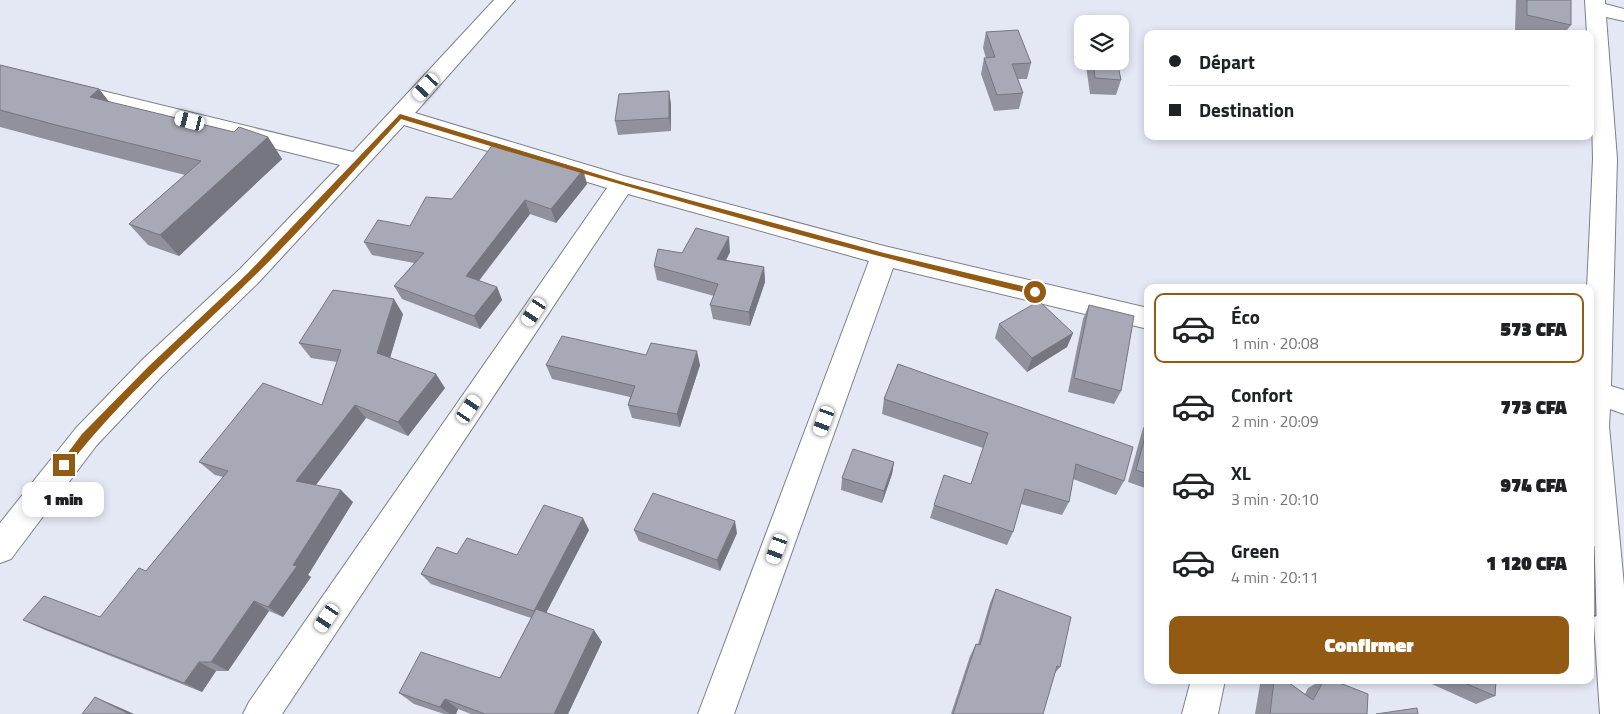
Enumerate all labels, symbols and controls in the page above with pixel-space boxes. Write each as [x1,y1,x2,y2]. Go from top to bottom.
map controls [1074,15,1129,70]
button: layers [1074,15,1129,70]
text: Départ [1199,47,1255,76]
car [410,71,441,103]
text: Destination [1199,95,1294,124]
car [173,110,206,132]
route start [1024,281,1046,303]
car [519,295,548,329]
text: Éco [1231,302,1260,331]
icon: car [1171,306,1216,351]
text: 573 CFA [1500,314,1567,343]
text: 1 min · 20:08 [1231,331,1319,355]
text: Confort [1231,380,1293,409]
icon: car [1171,384,1216,429]
car [454,392,483,426]
text: 773 CFA [1500,392,1567,421]
car [811,404,836,438]
text: 2 min · 20:09 [1231,409,1319,433]
route end [53,454,75,476]
text: XL [1231,458,1251,487]
icon: car [1171,462,1216,507]
text: 974 CFA [1500,470,1567,499]
callout: 1 min [23,482,105,518]
text: 1 min [43,487,83,511]
text: 3 min · 20:10 [1231,487,1319,511]
car [764,532,789,566]
text: Green [1231,536,1280,565]
icon: car [1171,540,1216,585]
text: 1 120 CFA [1486,548,1567,577]
text: 4 min · 20:11 [1231,565,1319,589]
car [312,601,341,635]
button: Confirmer [1169,616,1569,674]

